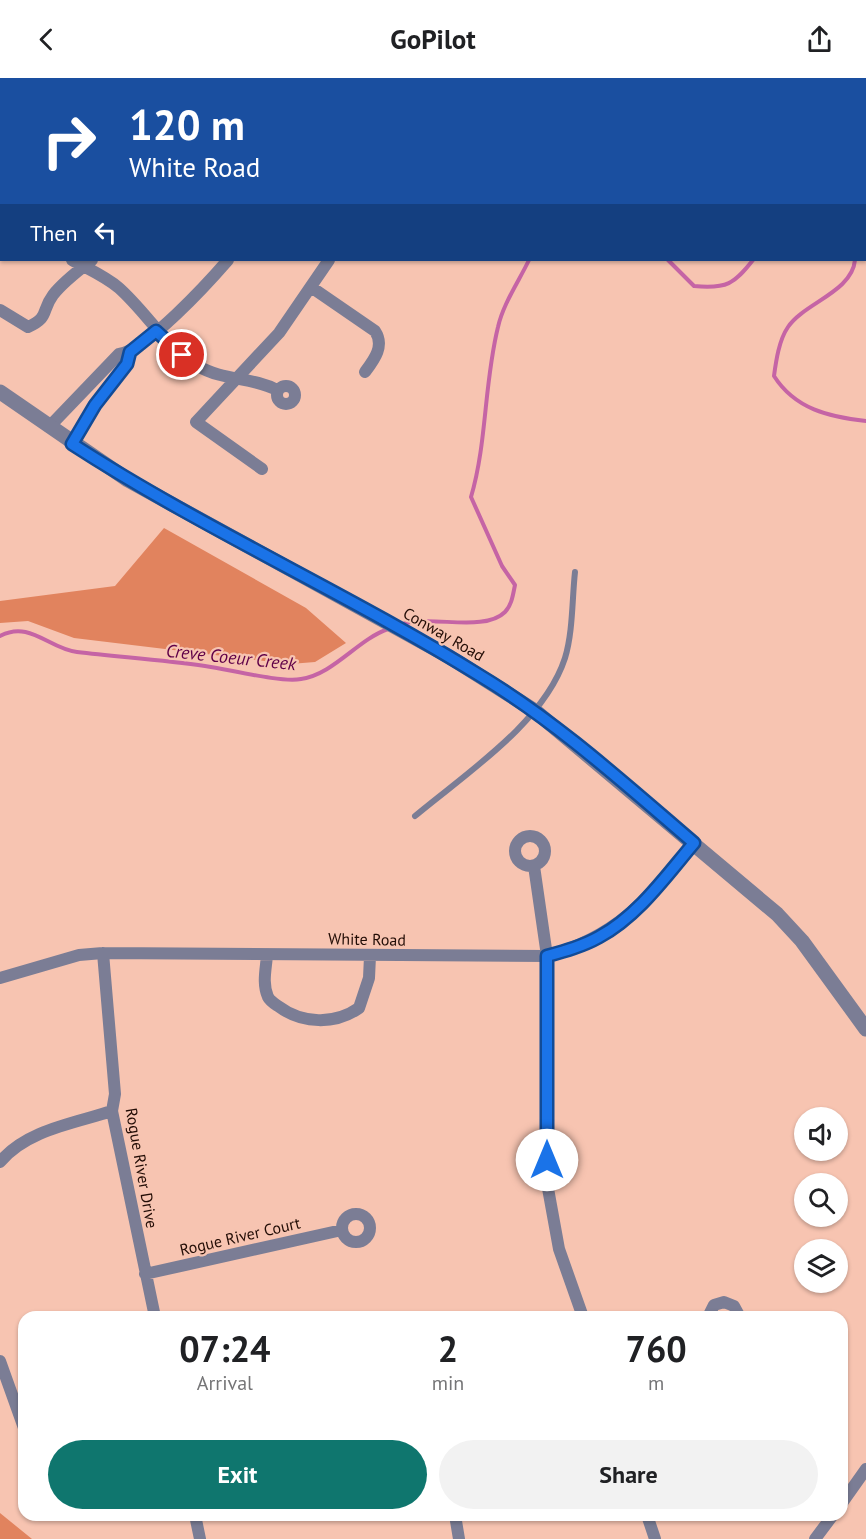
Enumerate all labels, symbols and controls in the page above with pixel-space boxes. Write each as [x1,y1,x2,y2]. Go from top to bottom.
text: GoPilot [390,22,476,56]
icon: back [30,23,63,56]
icon: share [803,23,836,56]
text: 120 m [129,97,245,152]
icon: right [30,102,108,180]
text: White Road [129,150,260,184]
icon: left [89,216,122,249]
text: Then [30,219,77,247]
pin [156,329,207,380]
icon: arrive [165,338,198,371]
street label: Conway Road [400,603,488,665]
water label: Creve Coeur Creek [165,639,298,675]
street label: White Road [328,928,406,950]
street label: Rogue River Drive [122,1106,162,1230]
map controls [794,1107,848,1293]
button: sound [794,1107,848,1161]
position arrow [515,1128,579,1192]
button: search [794,1173,848,1227]
street label: Rogue River Court [178,1212,303,1260]
button: layers [794,1239,848,1293]
text: 07:24 [179,1325,271,1372]
text: 2 [438,1325,458,1372]
text: 760 [626,1325,687,1372]
text: Arrival [197,1370,253,1396]
text: min [432,1370,464,1396]
text: m [648,1370,664,1396]
button: Exit [48,1440,427,1509]
button: Share [439,1440,818,1509]

